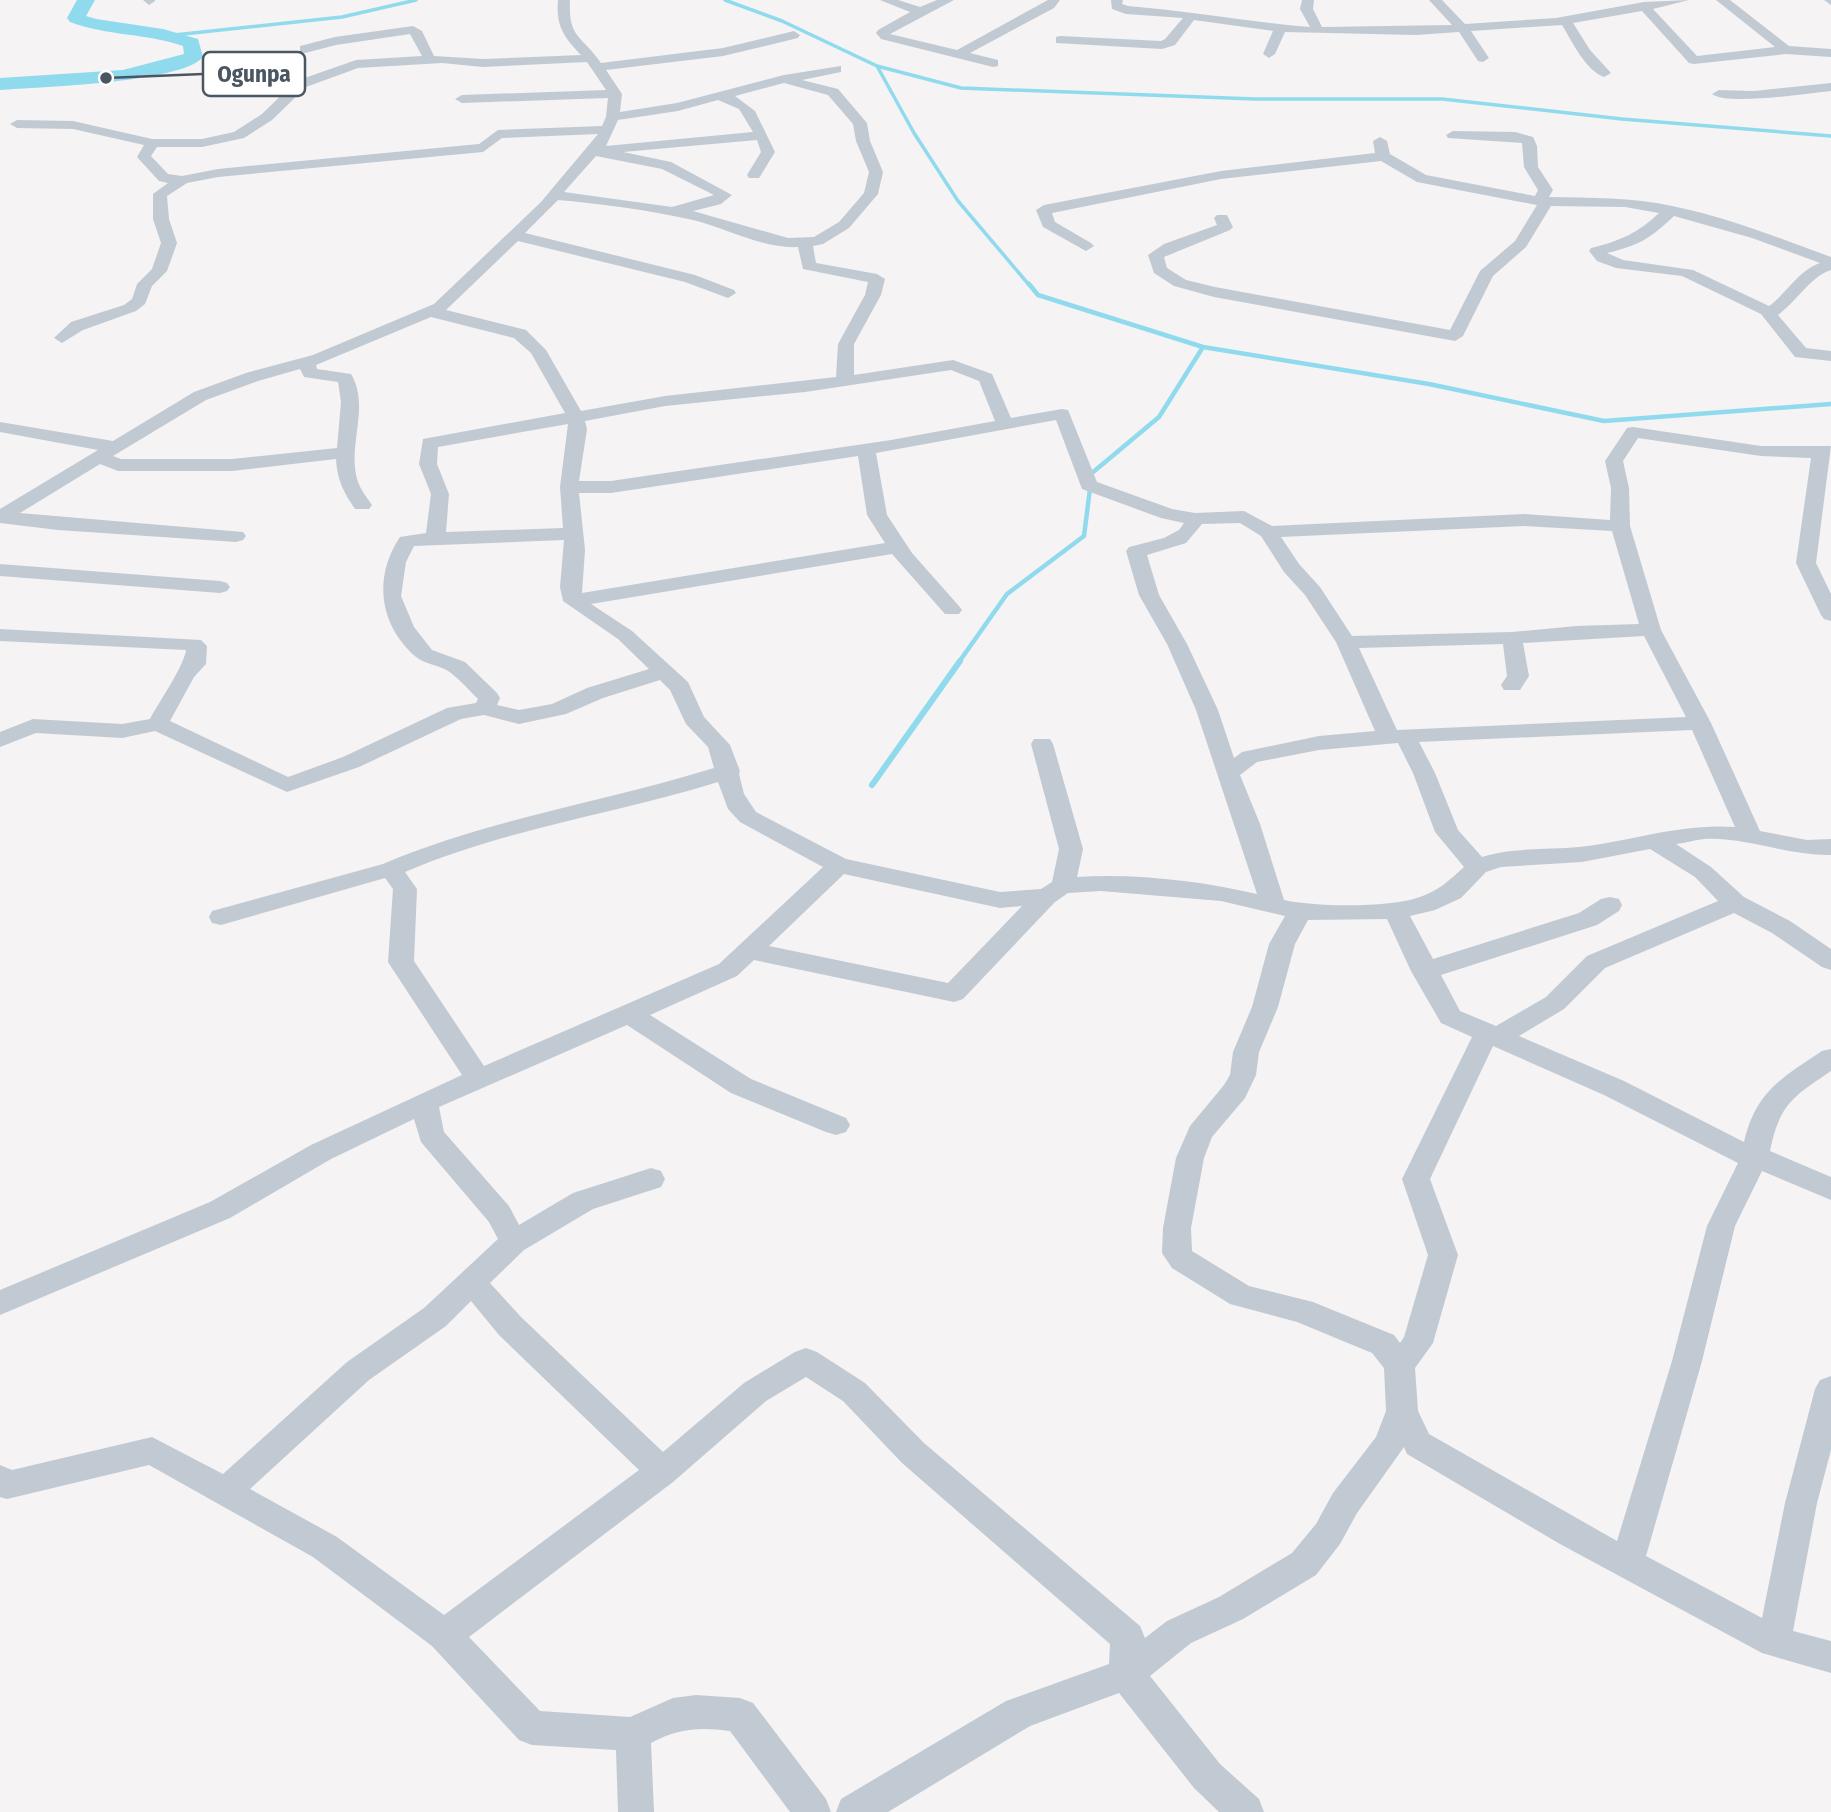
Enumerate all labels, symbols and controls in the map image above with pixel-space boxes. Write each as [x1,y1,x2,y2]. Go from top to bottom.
callout: Ogunpa [203,52,305,96]
text: Ogunpa [217,60,291,88]

